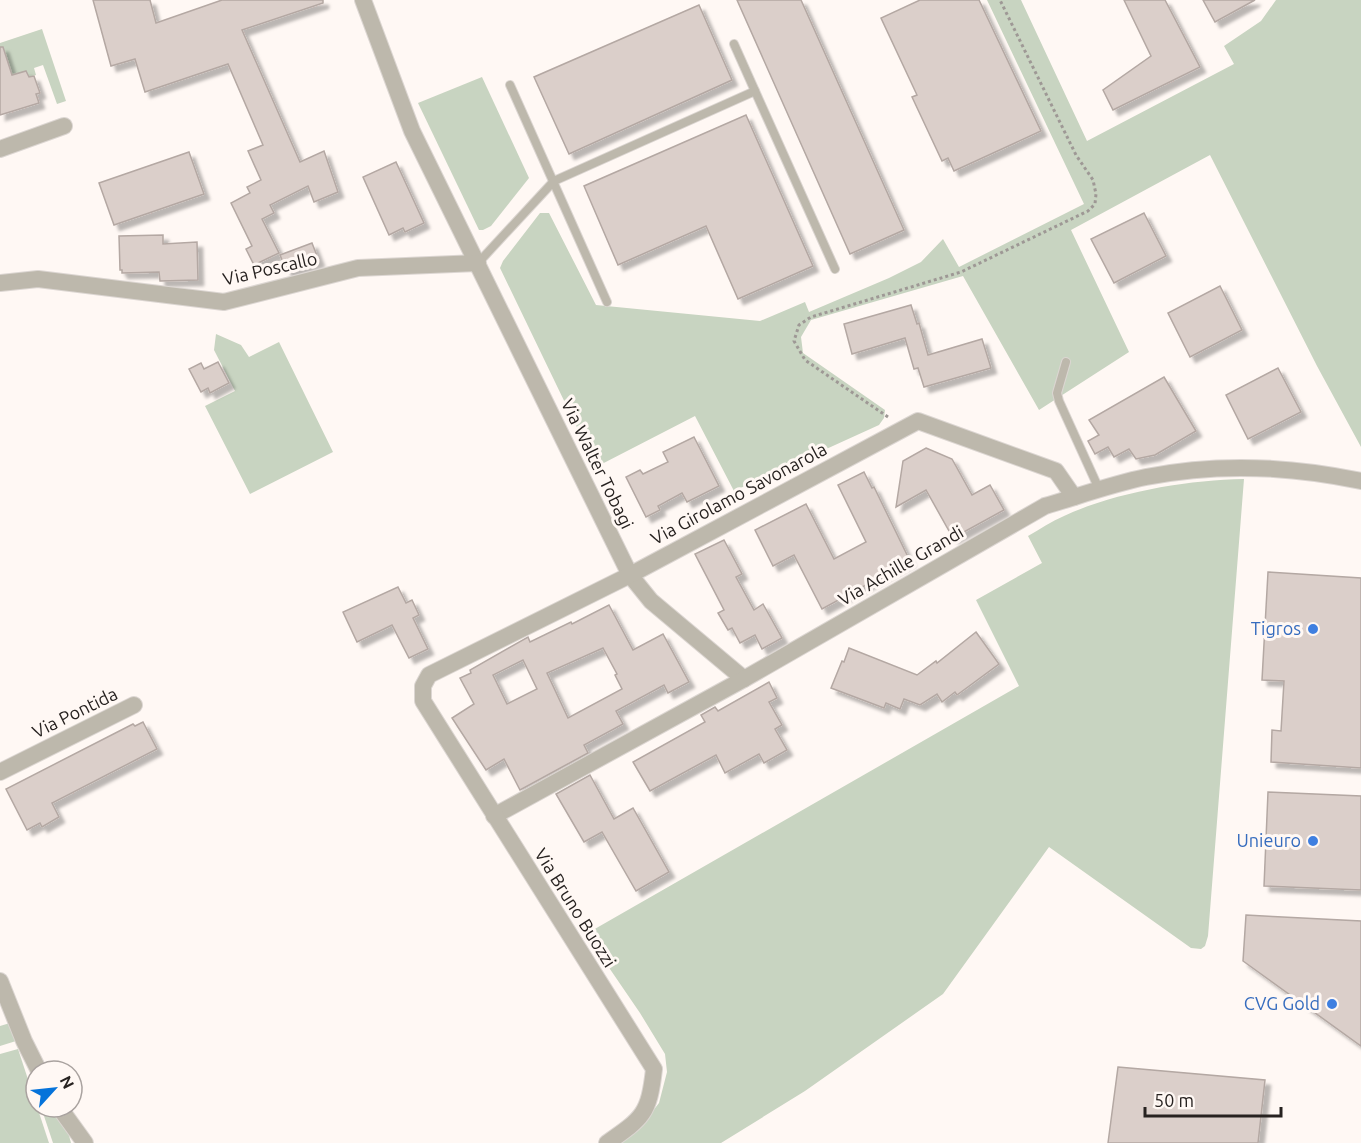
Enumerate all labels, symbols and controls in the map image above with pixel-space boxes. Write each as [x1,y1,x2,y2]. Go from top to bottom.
street label: Via Poscallo [221,247,319,289]
street label: Via Walter Tobagi [558,395,638,532]
street label: Via Girolamo Savonarola [647,438,830,548]
street label: Via Achille Grandi [834,521,967,609]
place label: Tigros [1251,618,1301,638]
marker: Tigros [1306,622,1320,636]
street label: Via Pontida [29,683,120,741]
place label: Unieuro [1237,830,1301,850]
marker: Unieuro [1306,834,1320,848]
street label: Via Bruno Buozzi [531,844,620,971]
place label: CVG Gold [1244,993,1320,1013]
marker: CVG Gold [1325,997,1339,1011]
north arrow [24,1059,84,1119]
text: N [57,1073,78,1092]
scale bar [1145,1080,1282,1118]
text: 50 m [1154,1090,1194,1110]

